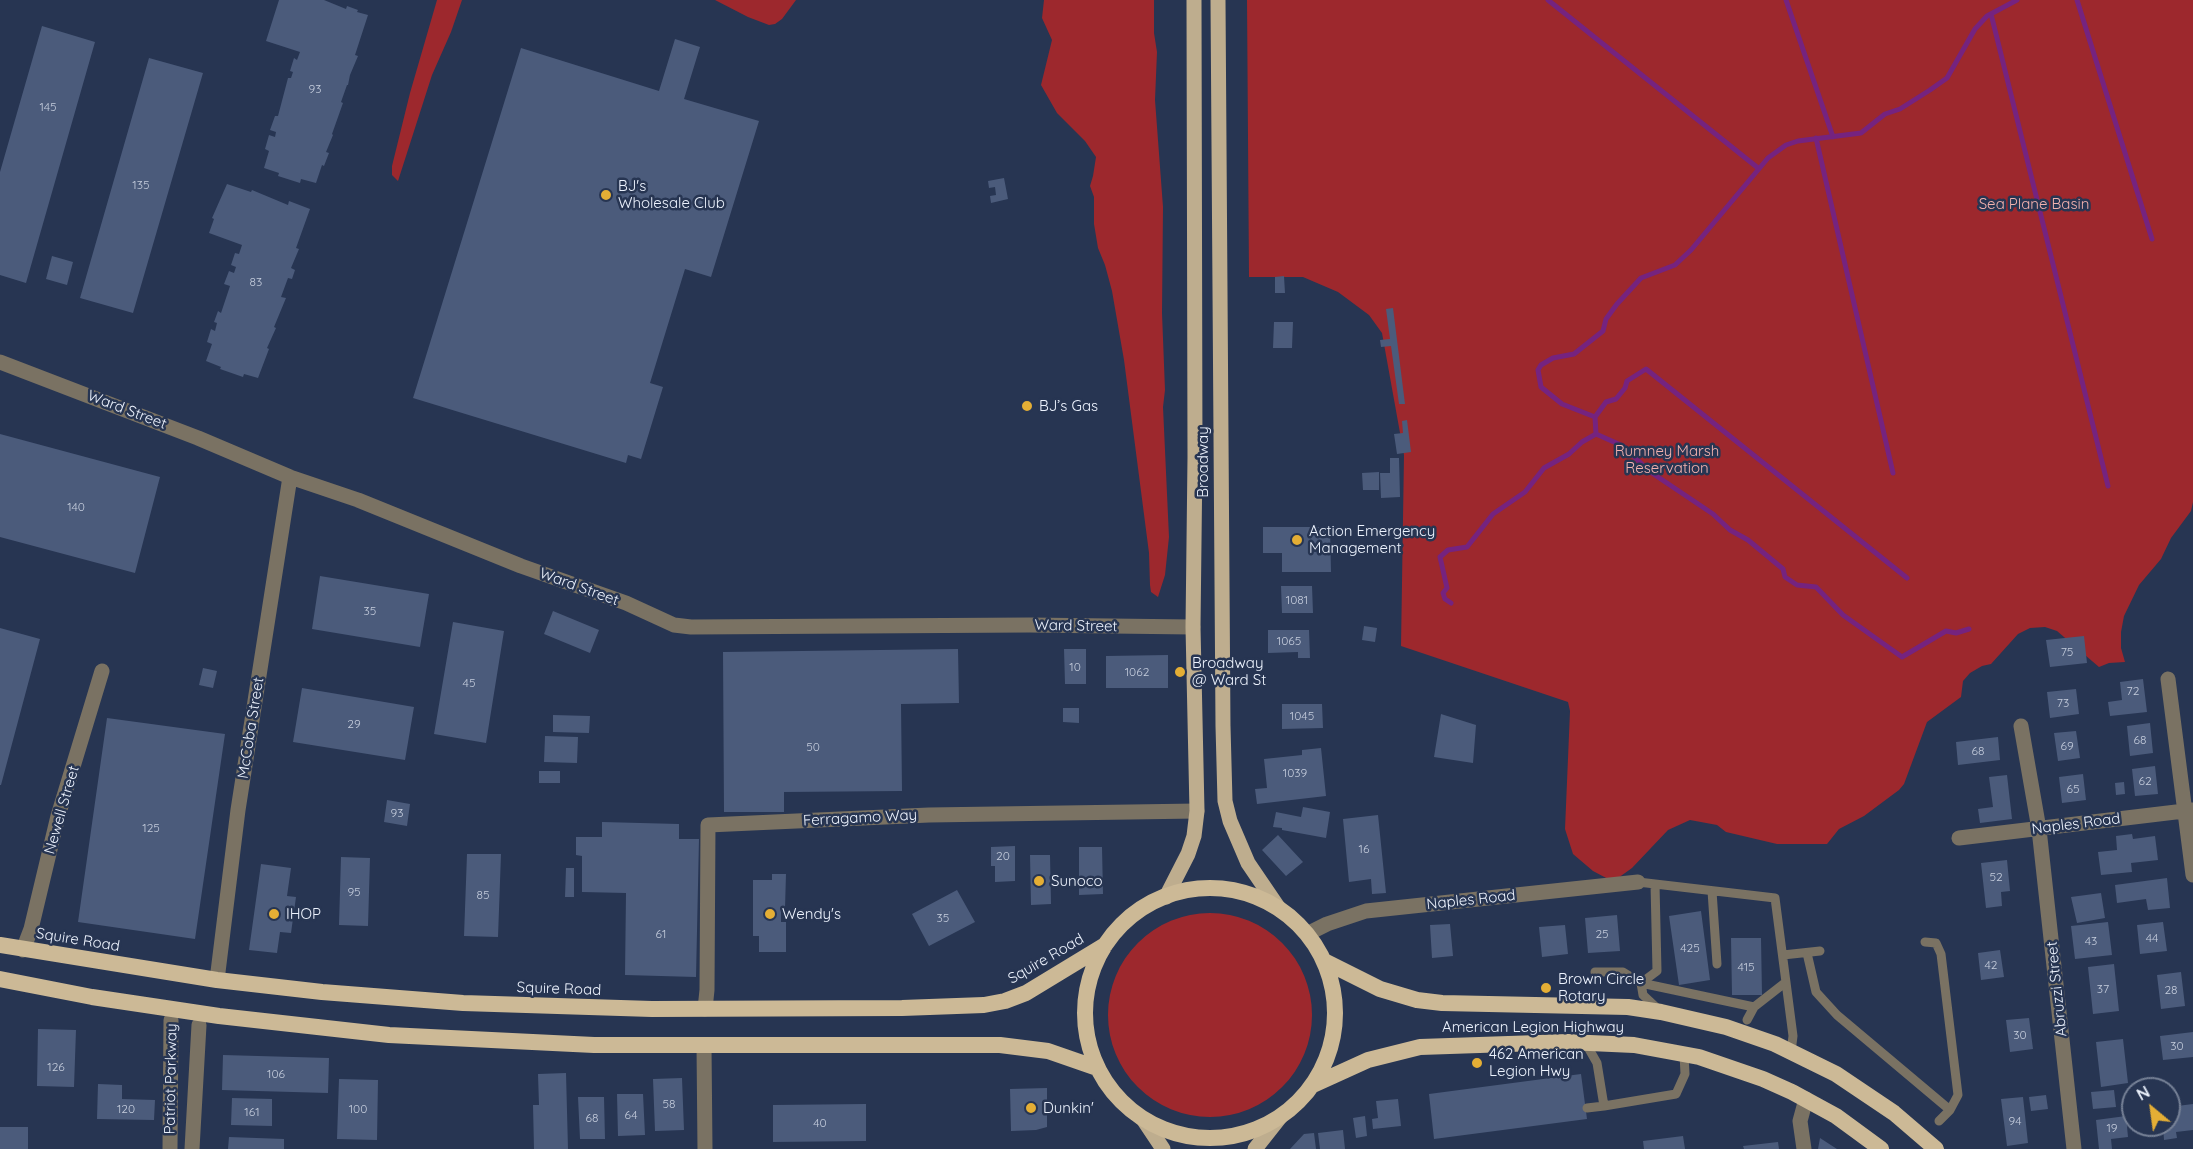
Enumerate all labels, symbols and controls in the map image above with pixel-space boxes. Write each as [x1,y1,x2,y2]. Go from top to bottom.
house number: 93 [309,82,321,96]
house number: 145 [39,100,57,114]
place label: BJ's Wholesale Club [618,177,725,212]
house number: 135 [132,178,150,192]
marker: BJ's Wholesale Club [599,188,613,202]
park label: Sea Plane Basin [1979,195,2089,213]
house number: 83 [250,275,262,289]
street label: Ward Street [85,387,169,433]
place label: BJ’s Gas [1039,397,1098,415]
marker: BJ’s Gas [1020,399,1034,413]
street label: Broadway [1194,426,1212,498]
park label: Rumney Marsh Reservation [1615,442,1719,477]
house number: 140 [67,500,85,514]
place label: Action Emergency Management [1309,522,1435,557]
marker: Action Emergency Management [1290,533,1304,547]
street label: Ward Street [537,564,621,610]
house number: 1081 [1286,593,1308,607]
house number: 35 [364,604,376,618]
street label: Ward Street [1034,616,1118,636]
house number: 1065 [1277,634,1301,648]
house number: 75 [2061,645,2073,659]
place label: Broadway @ Ward St [1192,654,1266,689]
house number: 10 [1069,660,1081,674]
house number: 1062 [1125,665,1149,679]
marker: Broadway @ Ward St [1173,665,1187,679]
street label: McCoba Street [234,676,268,780]
house number: 45 [463,676,475,690]
house number: 72 [2127,684,2139,698]
house number: 73 [2057,696,2069,710]
house number: 1045 [1290,709,1314,723]
house number: 29 [347,717,361,731]
house number: 68 [2134,733,2146,747]
house number: 69 [2060,739,2074,753]
house number: 50 [806,740,820,754]
house number: 68 [1972,744,1984,758]
street label: Newell Street [41,764,83,856]
house number: 1039 [1283,766,1307,780]
house number: 62 [2138,774,2152,788]
house number: 65 [2067,782,2079,796]
house number: 93 [391,806,403,820]
street label: Ferragamo Way [802,806,918,830]
street label: Naples Road [2031,810,2121,838]
house number: 125 [142,821,160,835]
house number: 16 [1359,842,1369,856]
house number: 20 [996,849,1010,863]
house number: 52 [1989,870,2003,884]
place label: Sunoco [1051,872,1103,890]
marker: Sunoco [1032,874,1046,888]
house number: 95 [347,885,361,899]
street label: Naples Road [1426,886,1516,914]
house number: 85 [476,888,490,902]
place label: IHOP [286,905,321,923]
place label: Wendy's [782,905,841,923]
marker: IHOP [267,907,281,921]
marker: Wendy's [763,907,777,921]
house number: 35 [937,911,949,925]
street label: Squire Road [35,925,121,955]
house number: 61 [656,927,666,941]
house number: 25 [1595,927,1609,941]
street label: Squire Road [1005,930,1087,988]
house number: 44 [2146,931,2158,945]
house number: 43 [2085,934,2097,948]
street label: Abruzzi Street [2043,940,2071,1038]
house number: 425 [1680,941,1700,955]
house number: 42 [1985,958,1997,972]
house number: 415 [1737,960,1755,974]
place label: Brown Circle Rotary [1558,970,1644,1005]
street label: Squire Road [516,979,602,999]
marker: Brown Circle Rotary [1539,981,1553,995]
house number: 37 [2097,982,2109,996]
house number: 28 [2164,983,2178,997]
street label: American Legion Highway [1442,1018,1624,1036]
street label: Patriot Parkway [161,1023,181,1135]
house number: 30 [2013,1028,2027,1042]
house number: 30 [2170,1039,2184,1053]
place label: 462 American Legion Hwy [1489,1045,1584,1080]
marker: 462 American Legion Hwy [1470,1056,1484,1070]
house number: 126 [47,1060,65,1074]
house number: 106 [267,1067,285,1081]
north arrow [2121,1077,2181,1137]
text: N [2133,1081,2153,1105]
house number: 58 [662,1097,676,1111]
place label: Dunkin' [1043,1099,1094,1117]
marker: Dunkin' [1024,1101,1038,1115]
house number: 120 [117,1102,135,1116]
house number: 100 [349,1102,367,1116]
house number: 161 [244,1105,260,1119]
house number: 64 [625,1108,637,1122]
house number: 68 [586,1111,598,1125]
house number: 94 [2008,1114,2022,1128]
house number: 40 [813,1116,827,1130]
house number: 19 [2106,1121,2118,1135]

